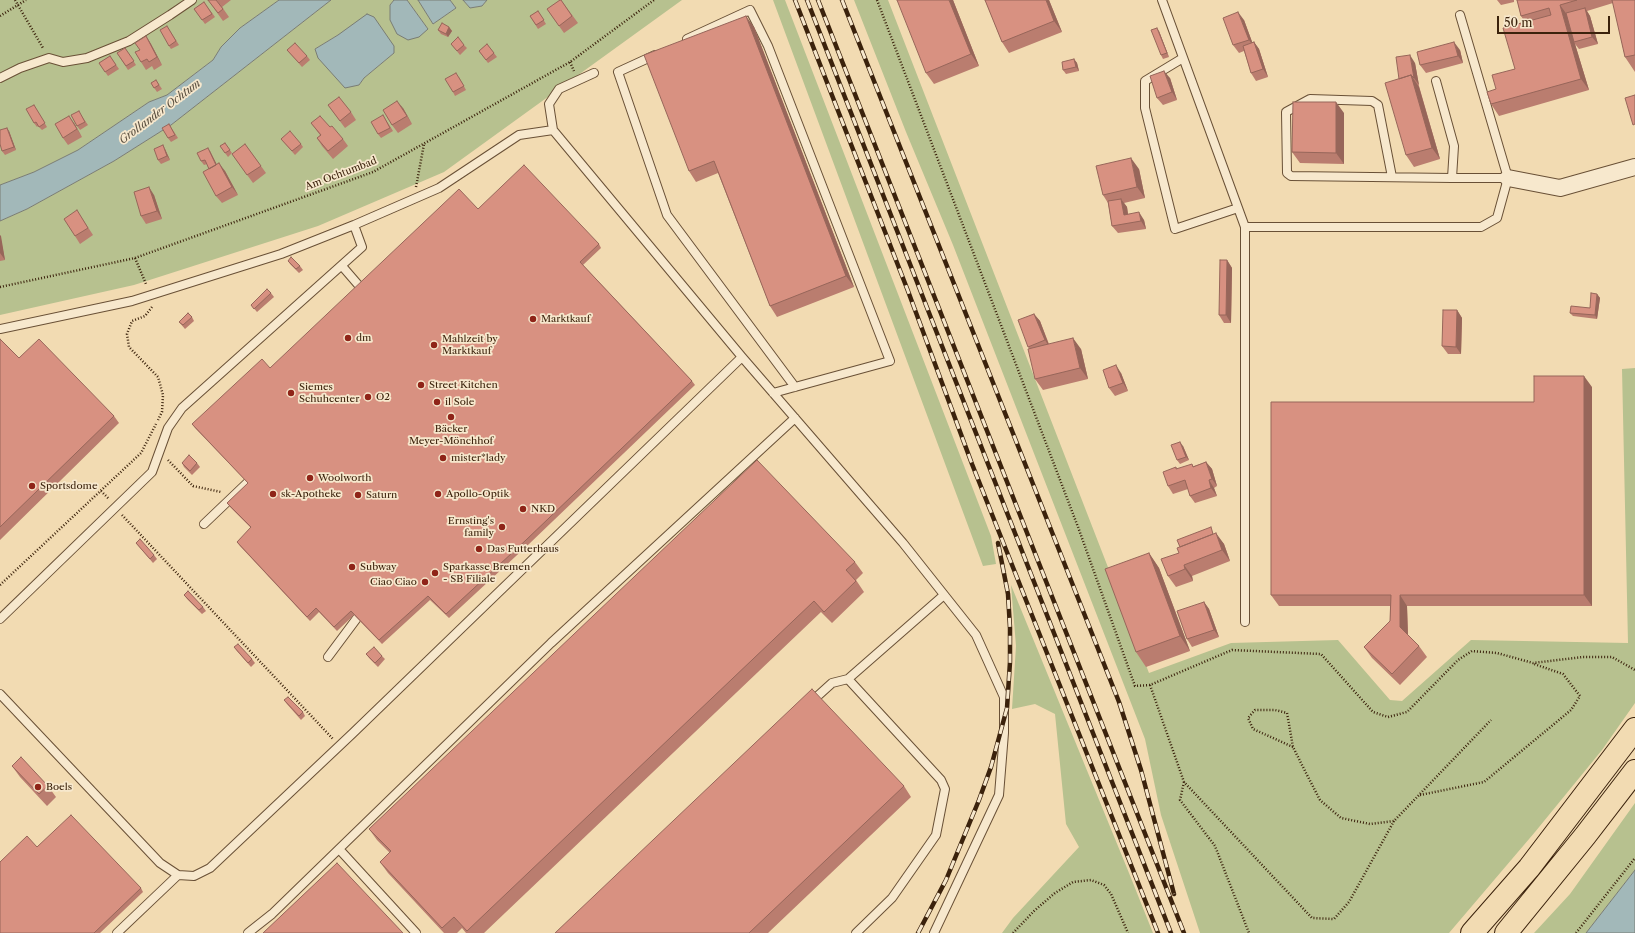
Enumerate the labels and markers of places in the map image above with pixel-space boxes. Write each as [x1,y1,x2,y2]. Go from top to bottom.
place label: Marktkauf [541,313,590,325]
marker: Marktkauf [528,314,538,324]
place label: dm [356,332,371,344]
marker: dm [343,333,353,343]
place label: Mahlzeit by Marktkauf [442,333,498,356]
marker: Mahlzeit by Marktkauf [429,340,439,350]
place label: Street Kitchen [429,379,498,391]
marker: Street Kitchen [416,380,426,390]
place label: Siemes Schuhcenter [299,381,359,404]
marker: Siemes Schuhcenter [286,388,296,398]
place label: O2 [376,391,390,403]
marker: O2 [363,392,373,402]
place label: il Sole [445,396,474,408]
marker: il Sole [432,397,442,407]
marker: Bäcker Meyer-Mönchhof [446,412,456,422]
place label: Bäcker Meyer-Mönchhof [409,423,493,446]
place label: mister*lady [451,452,506,464]
marker: mister*lady [438,453,448,463]
place label: Woolworth [318,472,371,484]
marker: Woolworth [305,473,315,483]
place label: Sportsdome [40,480,97,492]
marker: Sportsdome [27,481,37,491]
place label: sk-Apotheke [281,488,341,500]
place label: Apollo-Optik [446,488,509,500]
marker: sk-Apotheke [268,489,278,499]
place label: Saturn [366,489,397,501]
marker: Apollo-Optik [433,489,443,499]
marker: Saturn [353,490,363,500]
place label: NKD [531,503,555,515]
marker: NKD [518,504,528,514]
place label: Ernsting's family [448,515,494,538]
marker: Ernsting's family [497,522,507,532]
place label: Das Futterhaus [487,543,559,555]
marker: Das Futterhaus [474,544,484,554]
place label: Subway [360,561,397,573]
place label: Sparkasse Bremen - SB Filiale [443,561,530,584]
marker: Subway [347,562,357,572]
marker: Sparkasse Bremen - SB Filiale [430,568,440,578]
place label: Ciao Ciao [370,576,417,588]
marker: Ciao Ciao [420,577,430,587]
place label: Boels [46,781,72,793]
marker: Boels [33,782,43,792]

